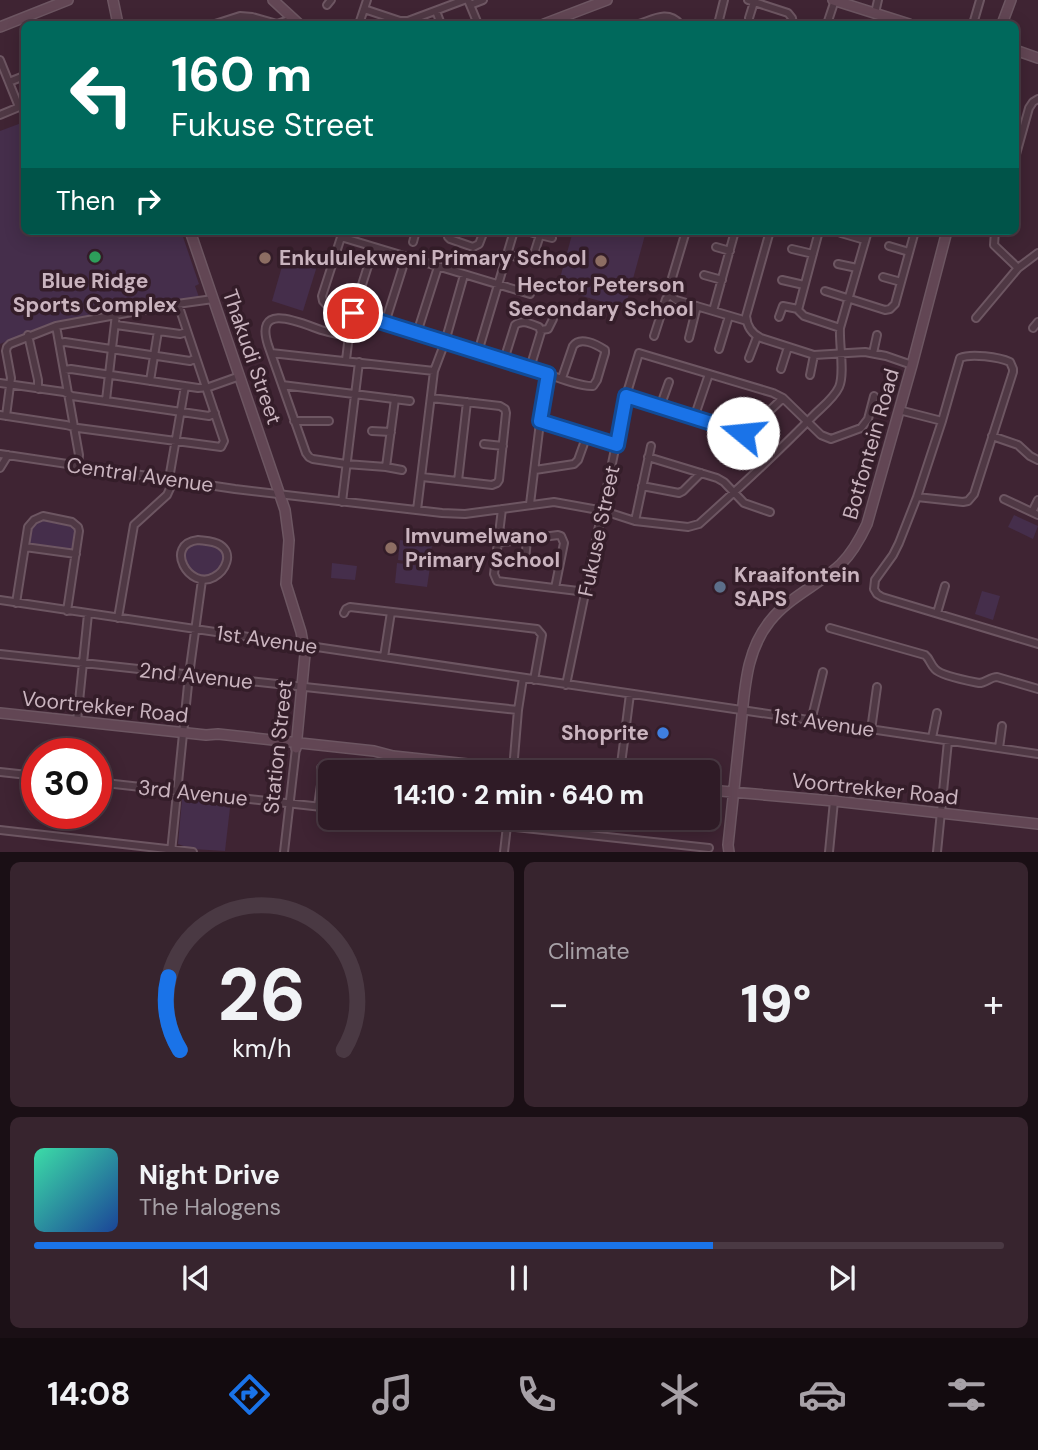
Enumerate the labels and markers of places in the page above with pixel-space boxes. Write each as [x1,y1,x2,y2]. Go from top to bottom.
place label: Enkululekweni Primary School [279,244,587,272]
marker: Blue Ridge Sports Complex [87,249,103,265]
marker: Enkululekweni Primary School [257,250,273,266]
marker: Hector Peterson Secondary School [593,253,609,269]
place label: Blue Ridge Sports Complex [13,267,177,319]
place label: Hector Peterson Secondary School [508,271,694,323]
pin [323,283,383,343]
place label: Imvumelwano Primary School [405,522,560,574]
marker: Imvumelwano Primary School [383,540,399,556]
place label: Kraaifontein SAPS [734,561,860,613]
marker: Kraaifontein SAPS [712,579,728,595]
place label: Shoprite [561,719,649,747]
marker: Shoprite [655,725,671,741]

